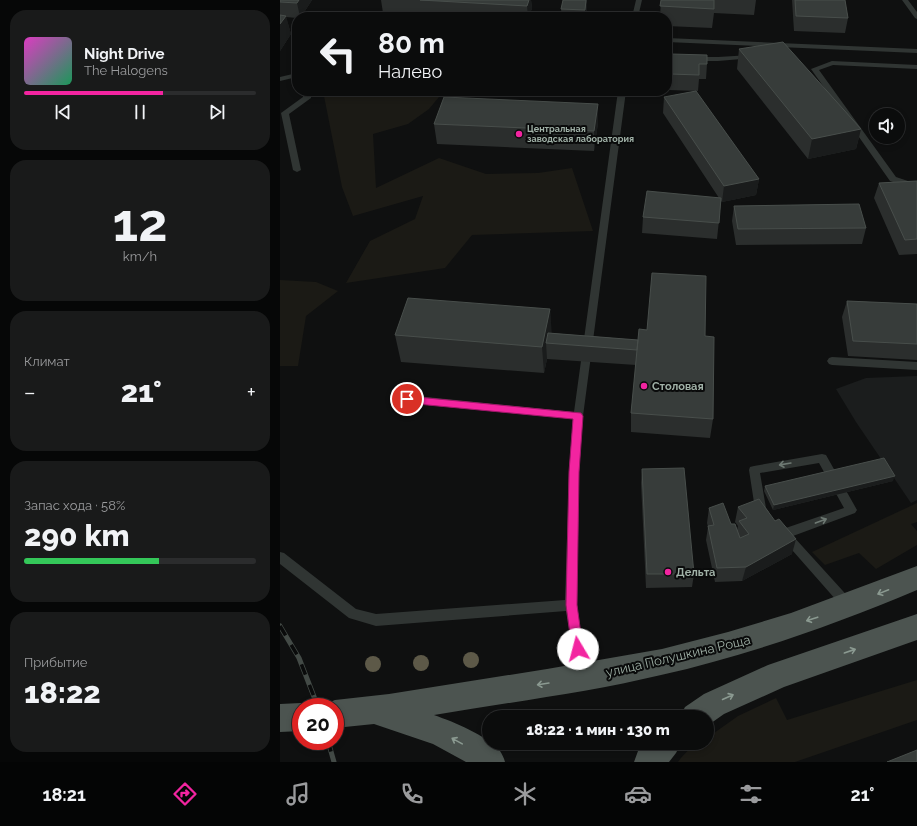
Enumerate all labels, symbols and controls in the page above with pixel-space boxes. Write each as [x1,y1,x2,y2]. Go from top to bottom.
text: 80 m [378,27,445,60]
icon: left [312,28,364,80]
text: Night Drive [84,45,164,63]
text: Налево [378,61,442,82]
text: The Halogens [84,63,168,78]
icon: previous [52,101,74,123]
icon: pause [129,101,151,123]
icon: next [206,101,228,123]
map controls [869,108,905,144]
button: sound [869,108,905,144]
place label: Центральная заводская лаборатория [527,124,634,144]
marker: Центральная заводская лаборатория [514,129,524,139]
text: 12 [112,192,168,253]
text: km/h [123,249,157,264]
text: Климат [24,354,70,369]
text: 21° [121,374,162,409]
text: − [24,379,36,405]
text: + [247,379,256,405]
place label: Столовая [652,380,704,393]
marker: Столовая [639,381,649,391]
pin [390,382,424,416]
icon: arrive [396,388,418,410]
one-way arrow [778,460,791,468]
text: Запас хода · 58% [24,498,125,513]
one-way arrow [814,516,826,524]
text: 290 km [24,518,130,553]
place label: Дельта [676,566,715,579]
marker: Дельта [663,567,673,577]
one-way arrow [878,589,890,597]
one-way arrow [806,616,819,623]
position arrow [557,628,599,670]
street label: улица Полушкина Роща [604,632,752,680]
one-way arrow [843,647,856,654]
text: Прибытие [24,655,87,670]
text: 18:22 [24,675,101,710]
one-way arrow [537,680,550,688]
one-way arrow [722,693,734,701]
speed limit sign: 20 [292,698,344,750]
text: 18:22 · 1 мин · 130 m [526,721,670,739]
one-way arrow [451,737,463,745]
icon: directions [171,780,199,808]
icon: music [284,780,312,808]
icon: phone [398,780,426,808]
icon: climate [511,780,539,808]
icon: car [624,780,652,808]
icon: filters [737,780,765,808]
text: 18:21 [43,784,86,805]
text: 21° [851,784,874,805]

